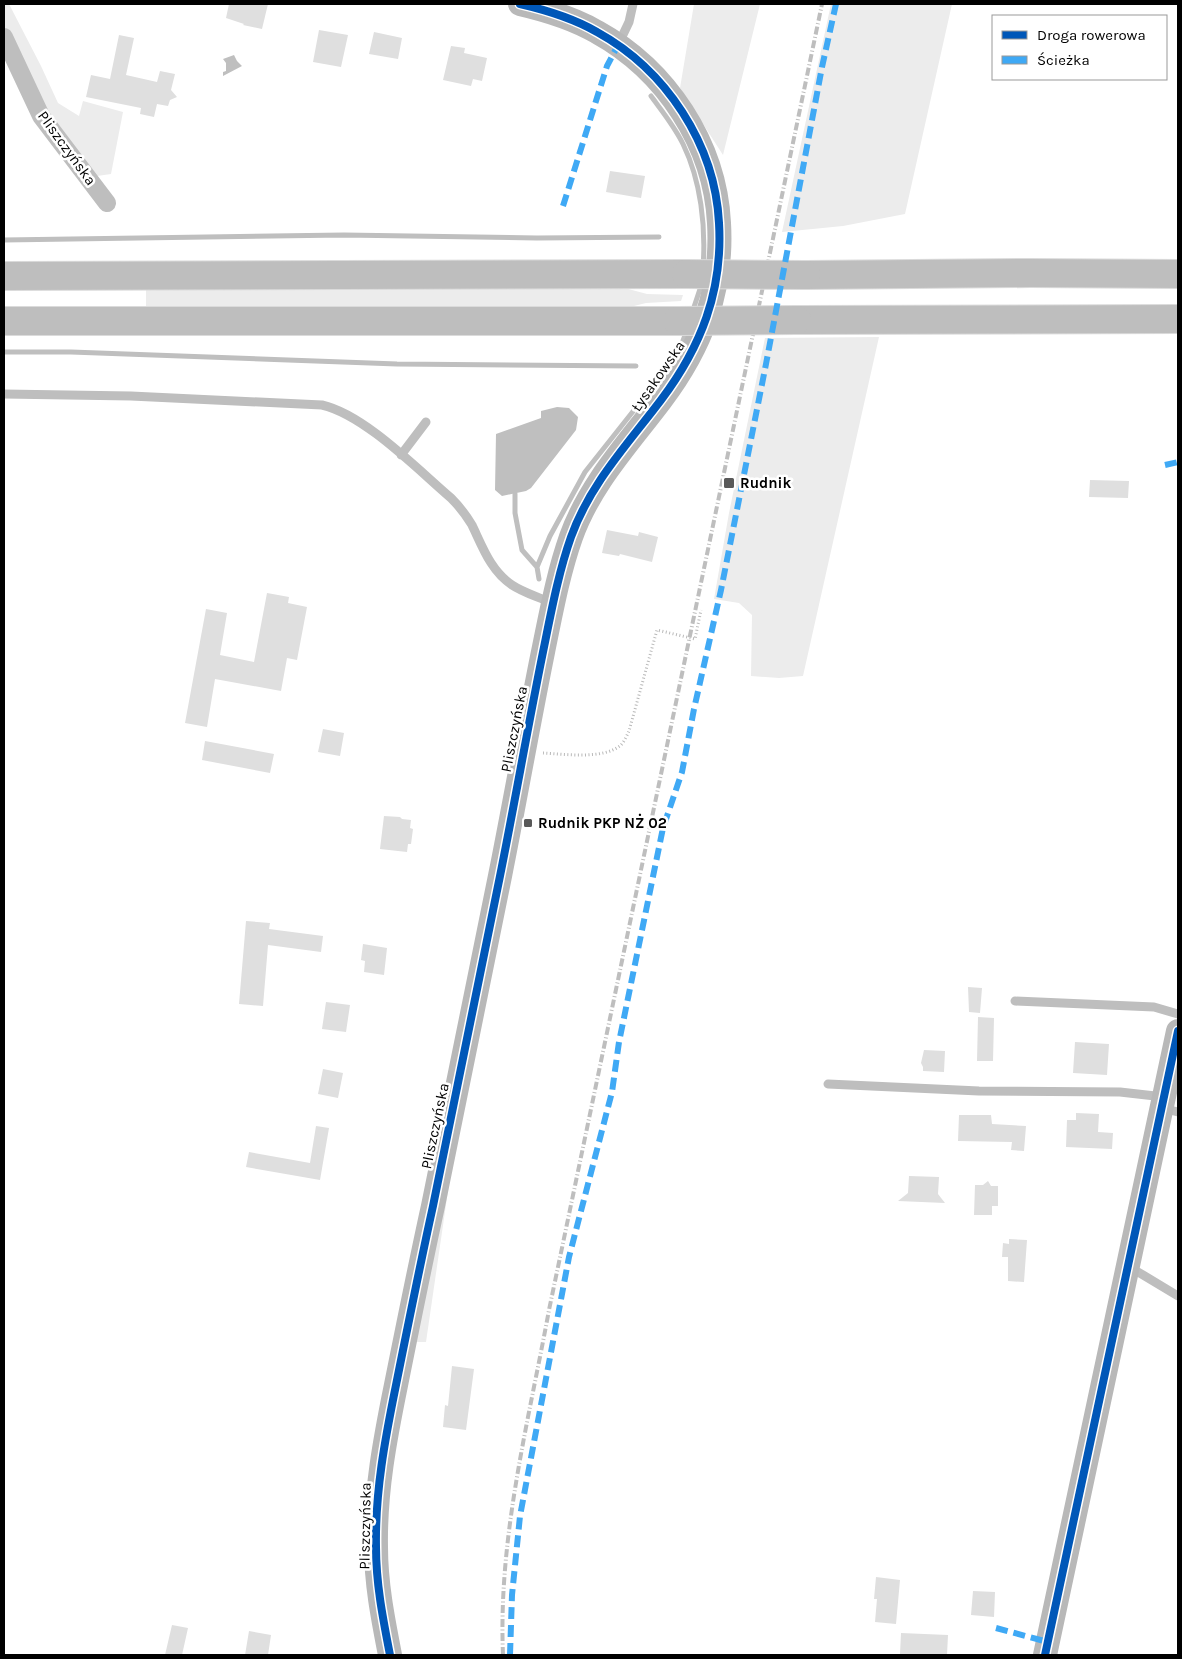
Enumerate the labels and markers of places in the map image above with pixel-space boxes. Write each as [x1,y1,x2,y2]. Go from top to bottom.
place label: Rudnik [740,474,792,492]
marker: Rudnik [722,476,736,490]
place label: Rudnik PKP NŻ 02 [538,813,667,832]
marker: Rudnik PKP NŻ 02 [522,817,534,829]

